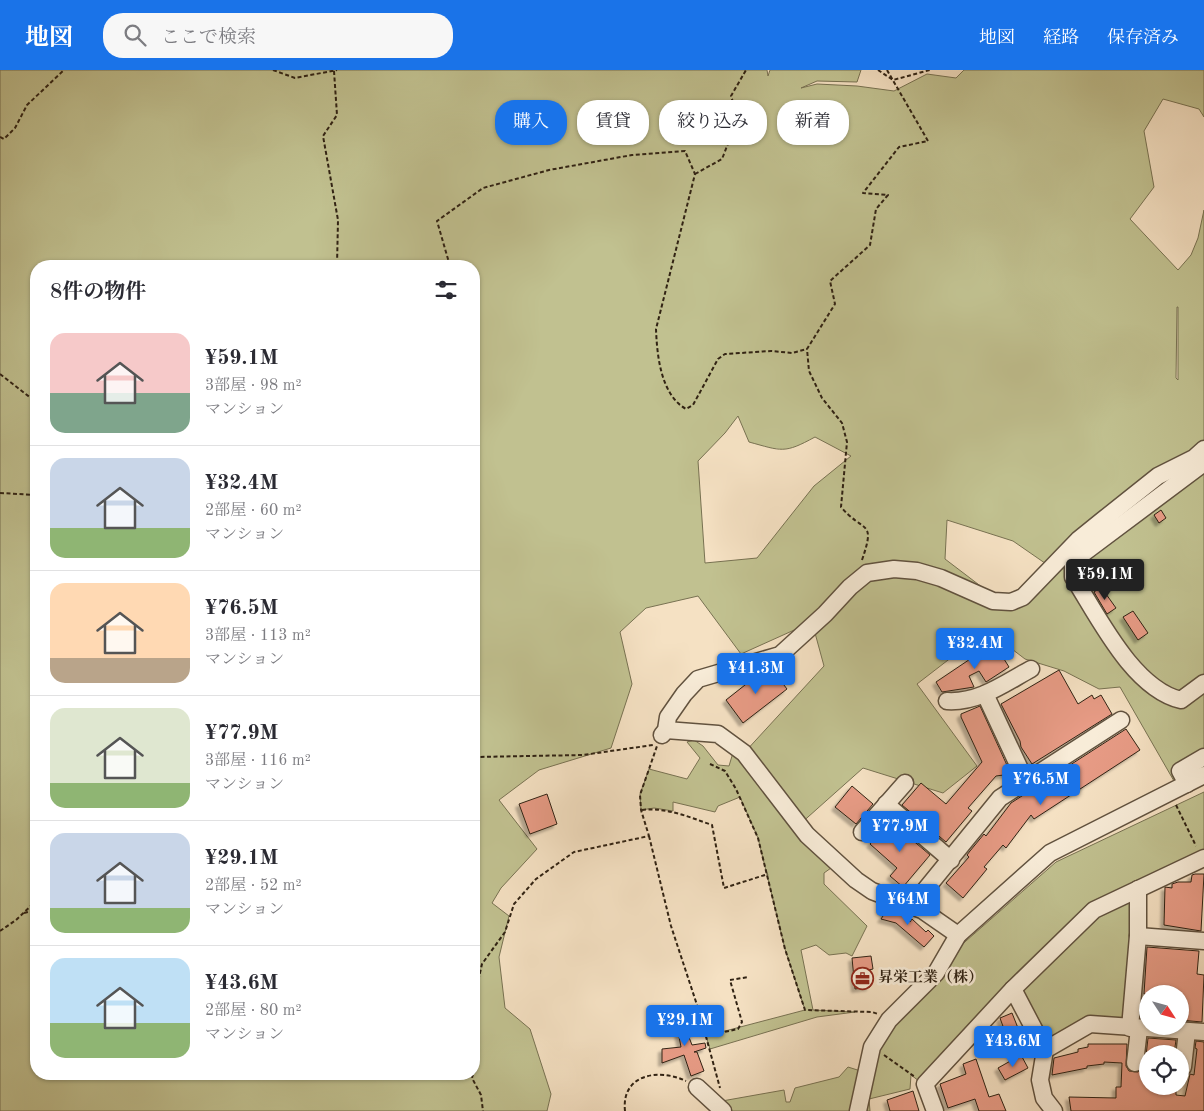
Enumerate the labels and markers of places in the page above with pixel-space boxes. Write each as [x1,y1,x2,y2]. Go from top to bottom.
pin: ¥59.1M [1064,558,1146,601]
pin: ¥32.4M [934,628,1016,670]
pin: ¥41.3M [715,652,797,695]
pin: ¥76.5M [1000,764,1082,806]
pin: ¥77.9M [859,810,941,853]
pin: ¥64M [878,884,938,926]
office icon: 昇栄工業（株） [850,966,874,990]
place label: 昇栄工業（株） [878,969,983,986]
pin: ¥29.1M [644,1004,726,1047]
pin: ¥43.6M [972,1026,1054,1068]

